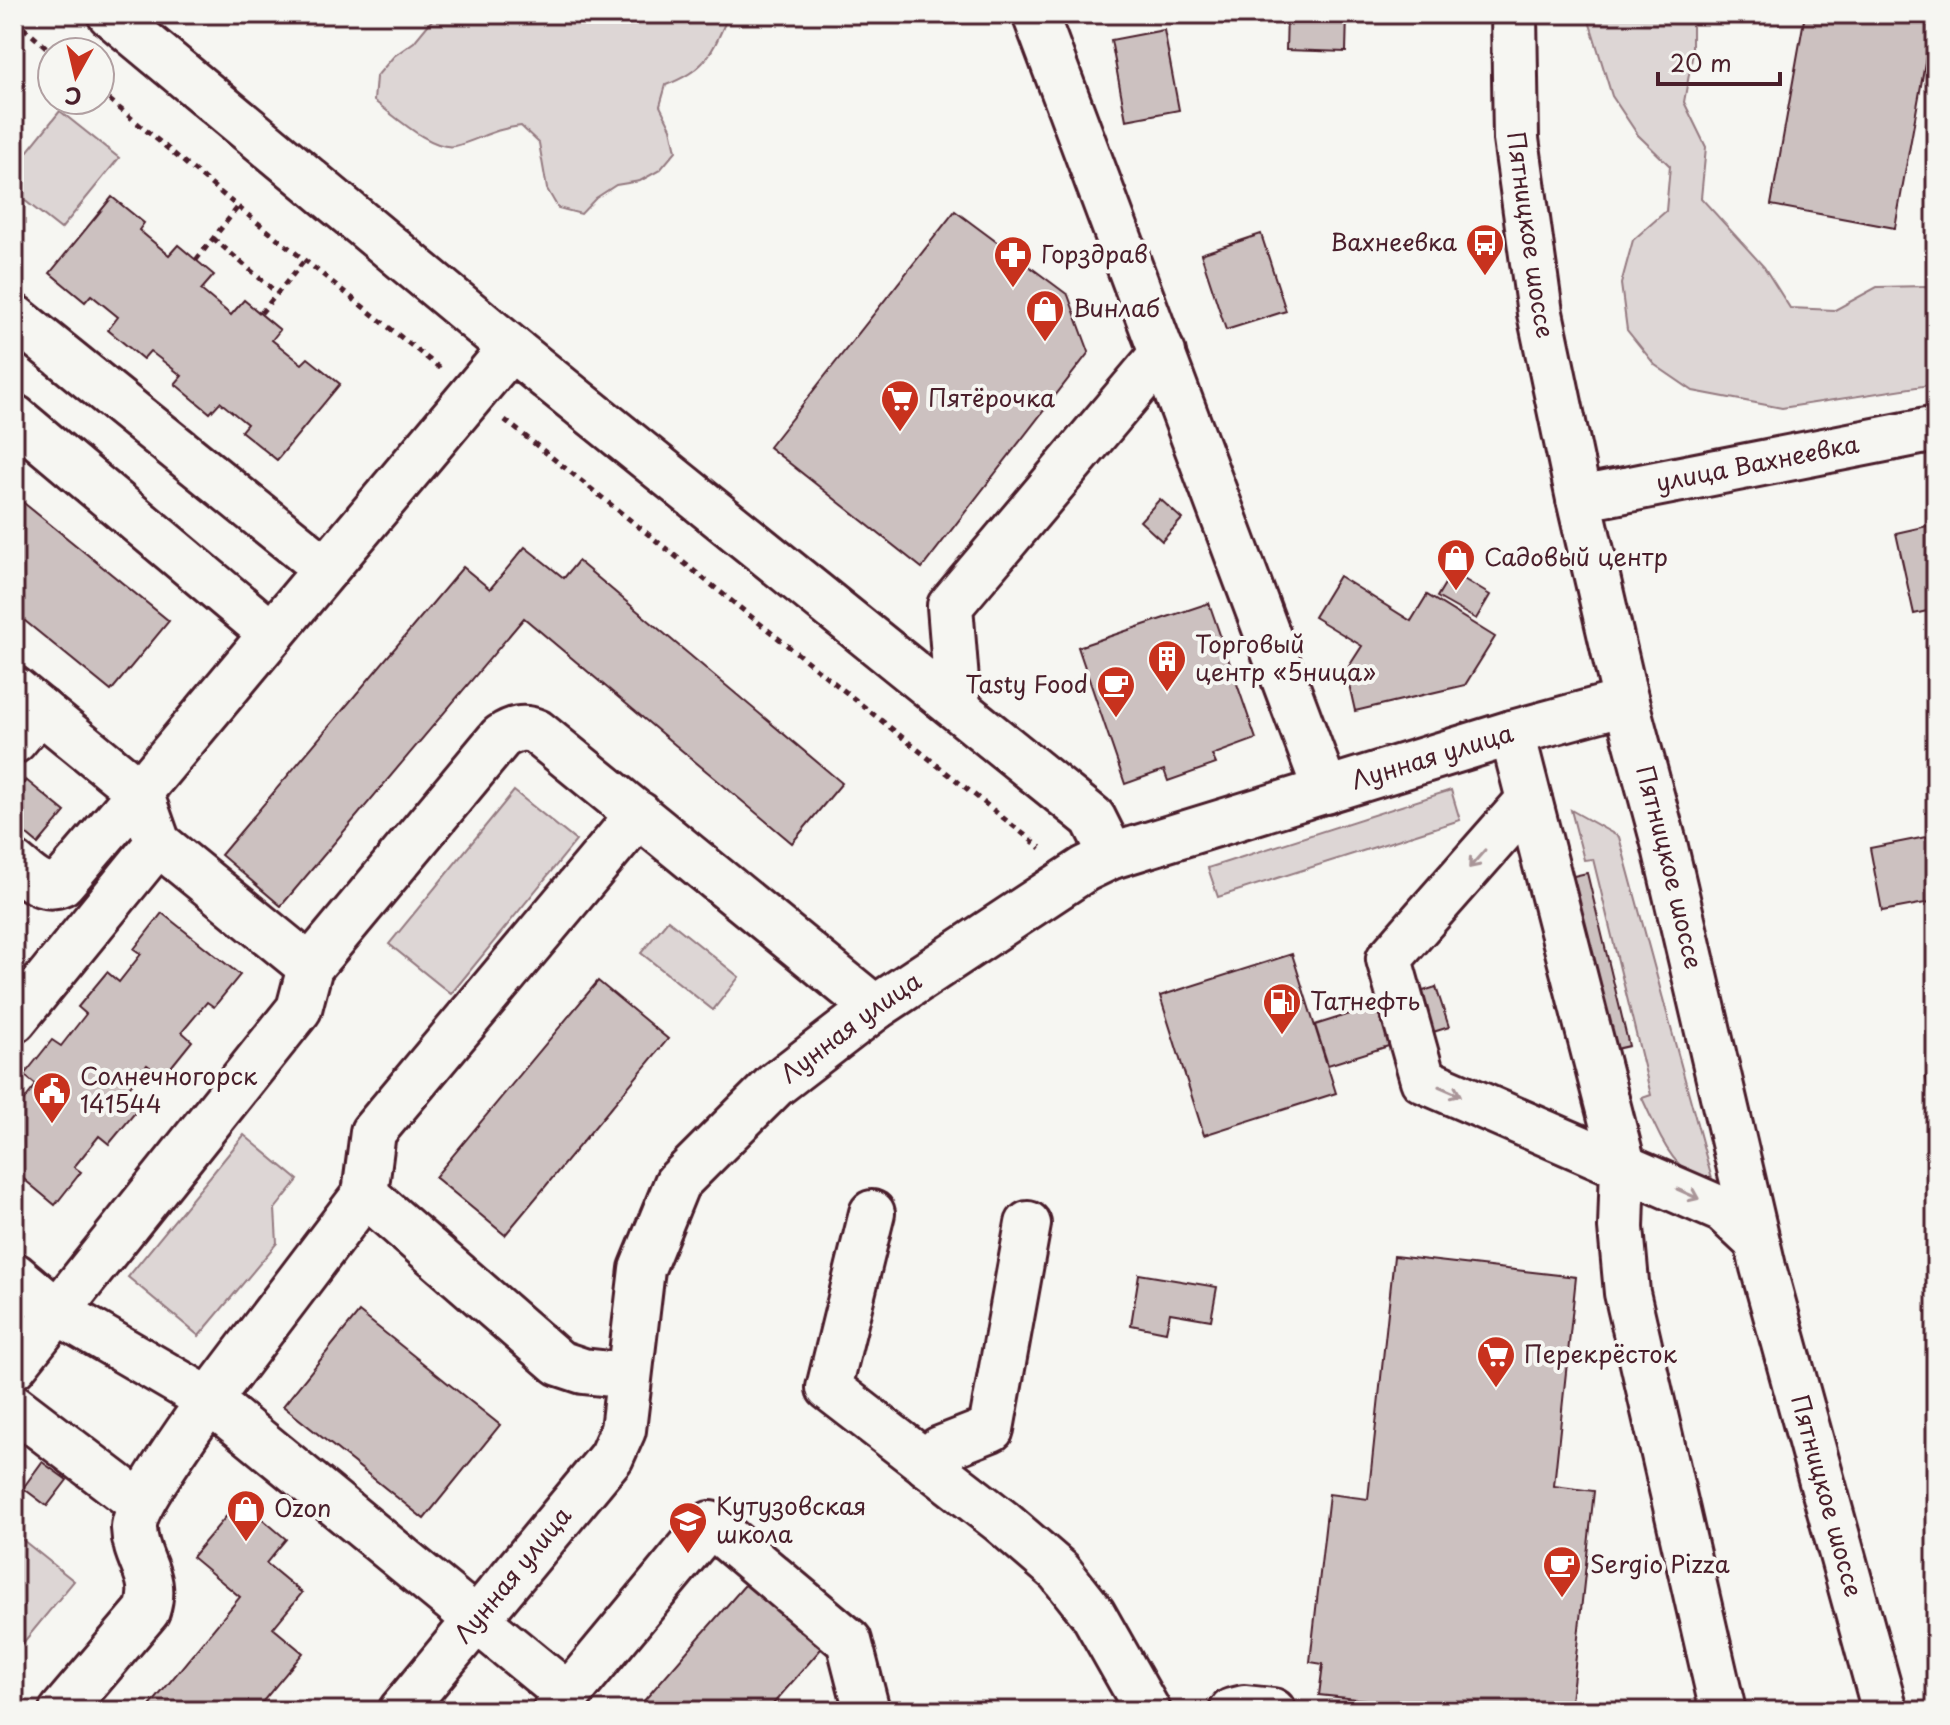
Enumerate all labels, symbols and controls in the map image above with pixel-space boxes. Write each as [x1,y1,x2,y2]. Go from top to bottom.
north arrow [36,36,116,116]
scale bar [1658,36,1780,86]
text: 20 m [1670,44,1732,80]
text: С [63,80,83,115]
street label: Пятницкое шоссе [1499,129,1565,341]
bus stop icon: Вахнеевка [1464,222,1506,277]
place label: Вахнеевка [1330,223,1457,259]
pharmacy icon: Горздрав [992,234,1034,289]
place label: Горздрав [1041,235,1148,271]
shop icon: Винлаб [1024,288,1066,343]
place label: Винлаб [1073,289,1160,325]
supermarket icon: Пятёрочка [879,378,921,433]
place label: Пятёрочка [928,379,1055,415]
street label: улица Вахнеевка [1653,425,1862,499]
shop icon: Садовый центр [1435,537,1477,592]
place label: Садовый центр [1484,538,1668,574]
place label: Торговый центр «5ница» [1195,625,1376,689]
building icon: Торговый центр «5ница» [1146,638,1188,693]
cafe icon: Tasty Food [1095,664,1137,719]
place label: Tasty Food [965,665,1088,701]
street label: Лунная улица [1347,714,1517,797]
street label: Пятницкое шоссе [1628,761,1713,972]
one-way arrow [1469,848,1487,868]
street label: Лунная улица [772,962,928,1091]
fuel station icon: Татнефть [1261,981,1303,1036]
place label: Татнефть [1310,982,1420,1018]
place label: Солнечногорск 141544 [80,1057,258,1121]
public building icon: Солнечногорск 141544 [31,1070,73,1125]
one-way arrow [1438,1084,1462,1099]
one-way arrow [1676,1188,1700,1203]
supermarket icon: Перекрёсток [1475,1334,1517,1389]
place label: Перекрёсток [1524,1335,1678,1371]
street label: Пятницкое шоссе [1783,1390,1873,1601]
place label: Кутузовская школа [716,1487,866,1551]
shop icon: Ozon [225,1488,267,1543]
place label: Ozon [274,1489,331,1525]
street label: Лунная улица [444,1498,579,1650]
school or university icon: Кутузовская школа [667,1500,709,1555]
cafe icon: Sergio Pizza [1541,1544,1583,1599]
place label: Sergio Pizza [1590,1545,1730,1581]

